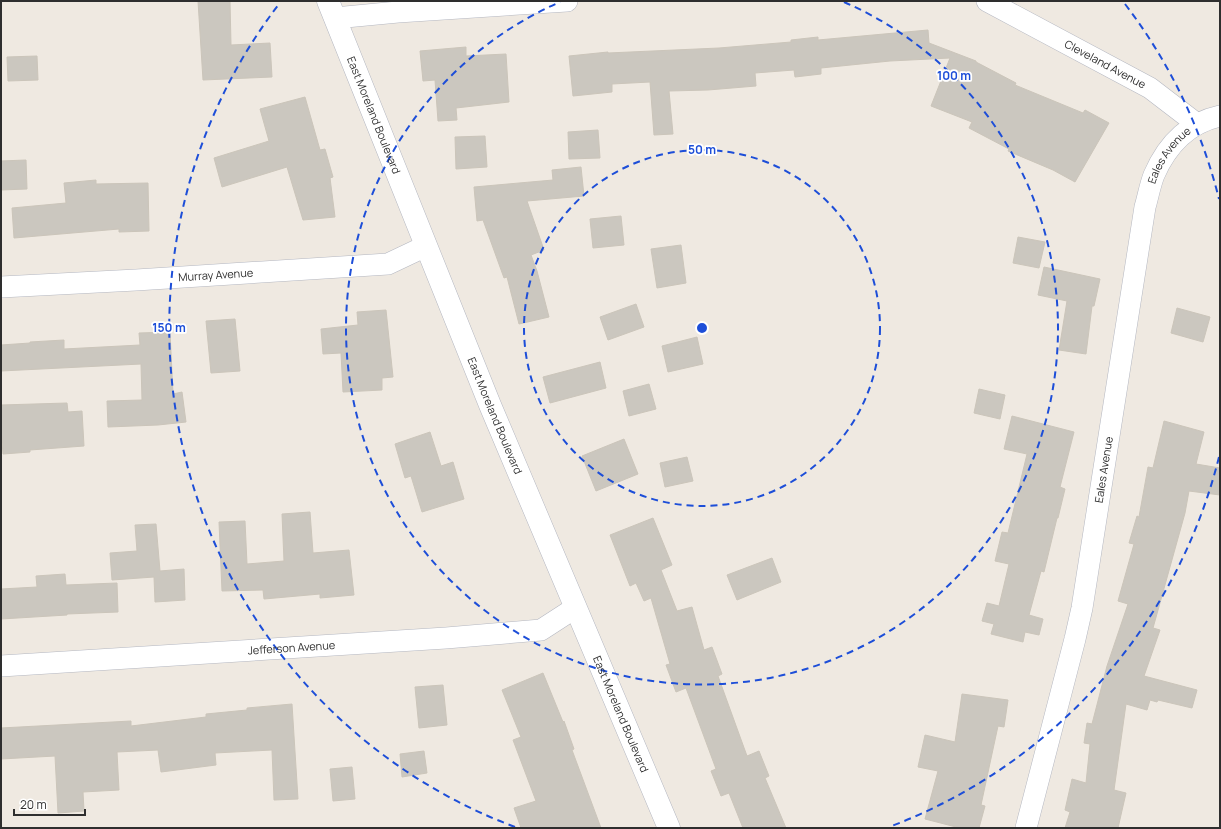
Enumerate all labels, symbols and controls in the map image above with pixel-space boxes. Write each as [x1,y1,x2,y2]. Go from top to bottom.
street label: Cleveland Avenue [1062,36,1149,92]
street label: East Moreland Boulevard [344,54,405,176]
text: 100 m [937,67,971,84]
street label: Eales Avenue [1144,123,1194,185]
text: 50 m [688,141,716,158]
street label: Murray Avenue [178,265,254,284]
text: 150 m [152,319,186,336]
centre of rings [695,321,709,335]
street label: East Moreland Boulevard [465,355,526,476]
street label: Eales Avenue [1091,435,1116,504]
street label: Jefferson Avenue [247,637,336,657]
street label: East Moreland Boulevard [590,653,653,775]
scale bar [14,791,85,817]
text: 20 m [20,796,47,813]

